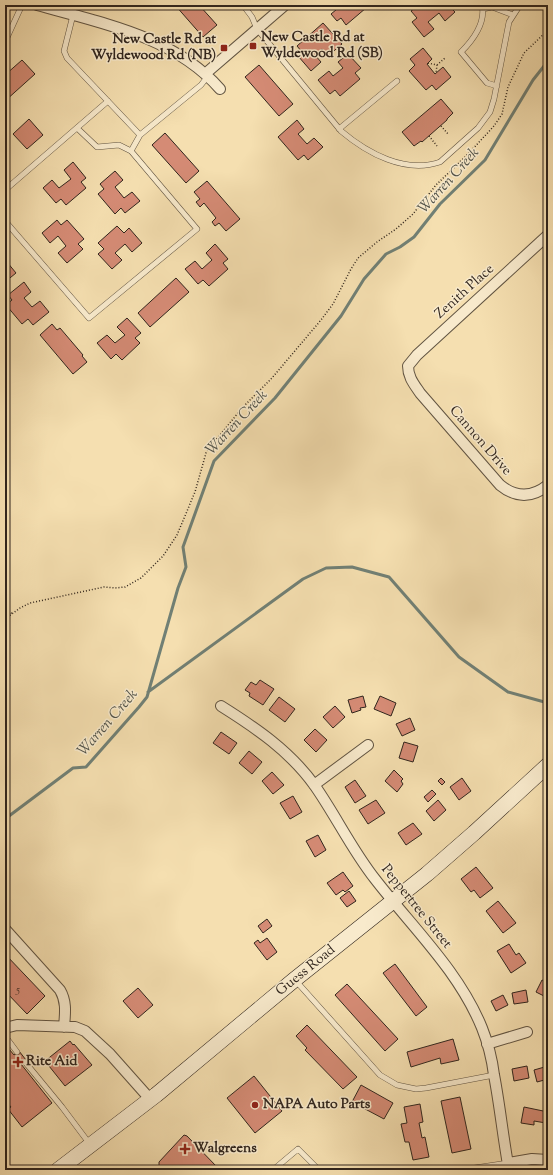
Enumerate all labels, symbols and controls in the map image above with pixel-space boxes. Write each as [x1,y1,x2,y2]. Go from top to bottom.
place label: New Castle Rd at Wyldewood Rd (SB) [261,28,383,64]
place label: New Castle Rd at Wyldewood Rd (NB) [91,30,216,66]
marker: New Castle Rd at Wyldewood Rd (SB) [248,41,258,51]
marker: New Castle Rd at Wyldewood Rd (NB) [219,43,229,53]
water label: Warren Creek [414,143,485,219]
street label: Zenith Place [431,260,499,324]
water label: Warren Creek [201,385,273,460]
street label: Cannon Drive [444,402,516,480]
water label: Warren Creek [73,685,143,761]
street label: Peppertree Street [376,861,456,954]
street label: Guess Road [272,941,340,1001]
house number: 5 [15,981,20,999]
place label: Rite Aid [26,1052,78,1072]
marker: Rite Aid [13,1057,23,1067]
place label: NAPA Auto Parts [263,1095,371,1115]
marker: NAPA Auto Parts [250,1100,260,1110]
place label: Walgreens [193,1139,257,1159]
marker: Walgreens [180,1144,190,1154]

